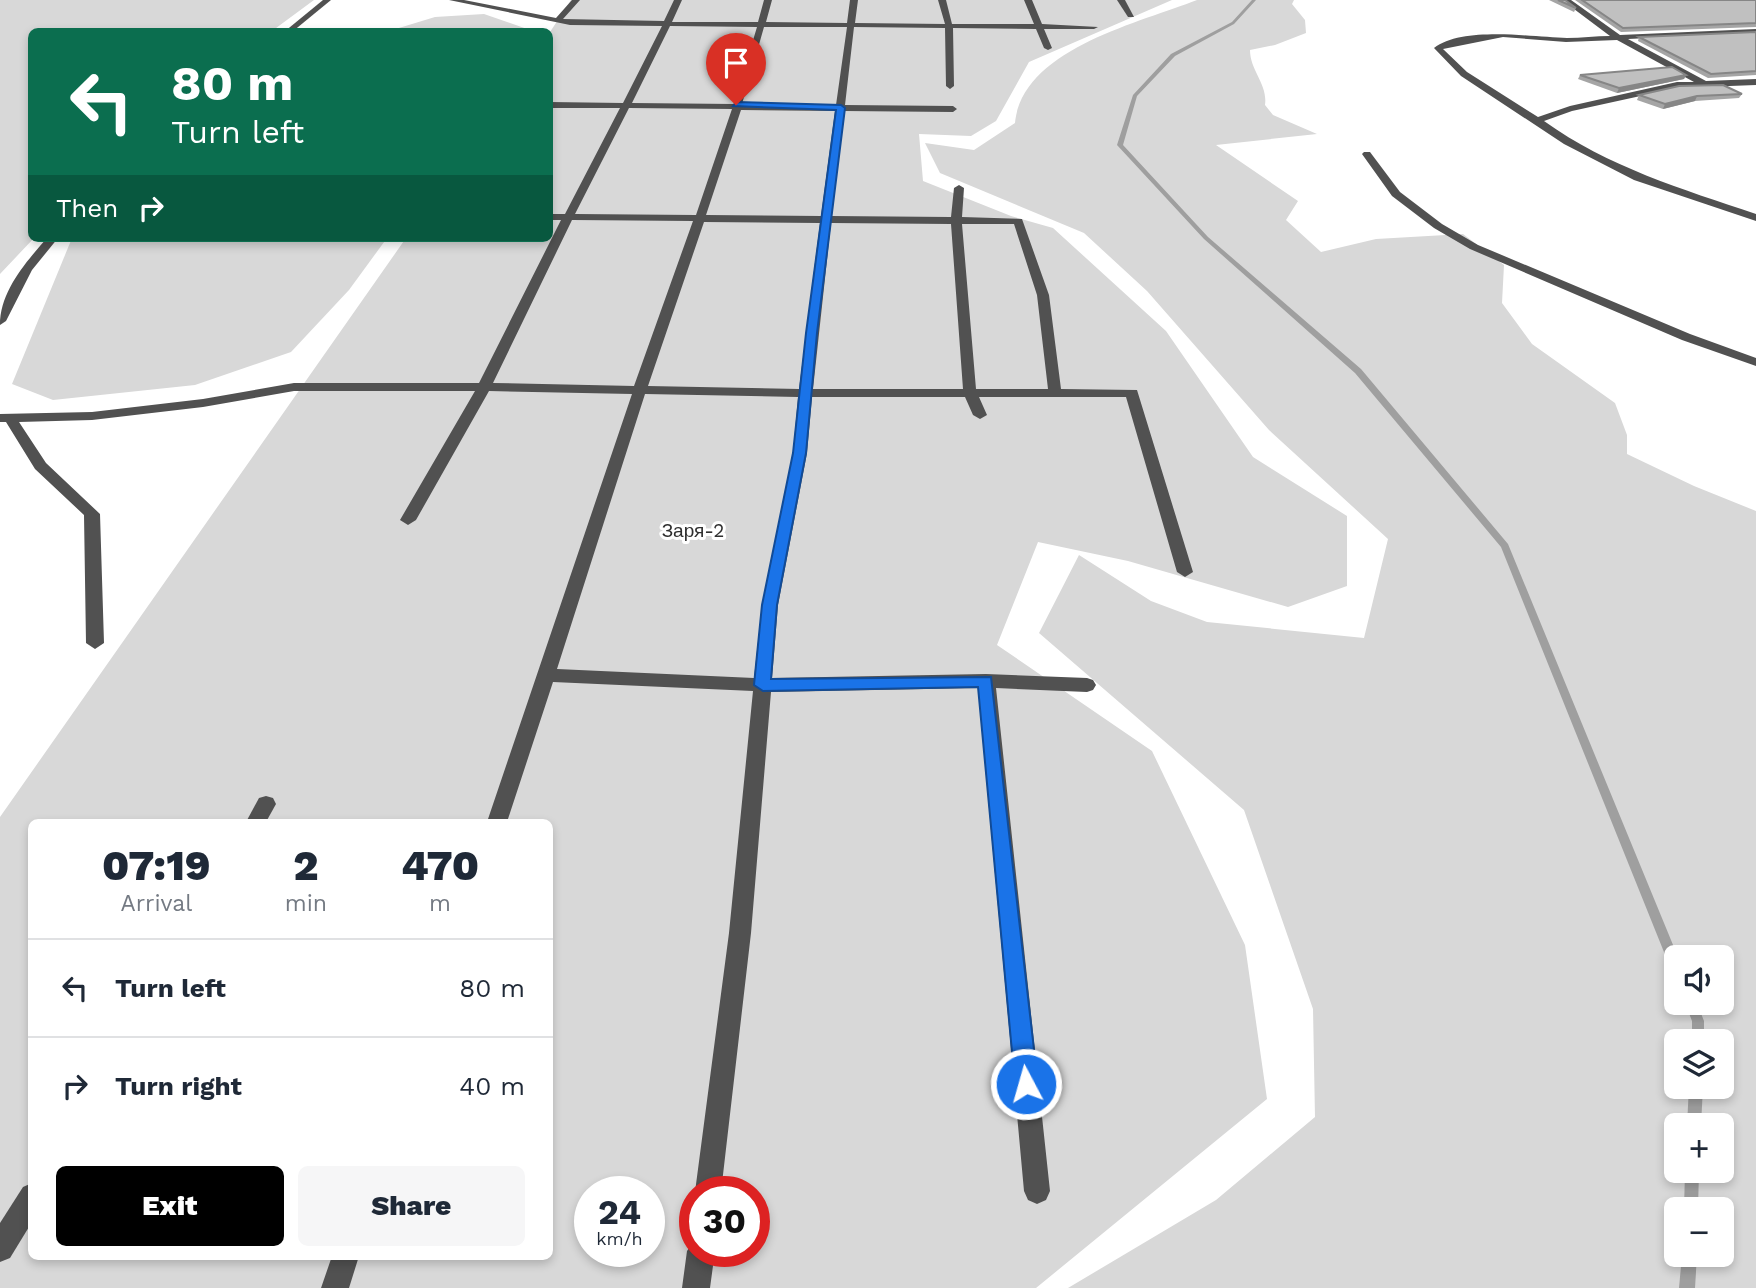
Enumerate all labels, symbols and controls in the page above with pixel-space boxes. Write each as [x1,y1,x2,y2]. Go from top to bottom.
pin [706,33,766,105]
icon: arrive [717,44,755,82]
text: 80 m [171,54,293,112]
icon: left [56,56,147,147]
text: Turn left [171,113,304,151]
icon: right [132,189,170,227]
text: Then [56,193,118,223]
park label: Заря-2 [662,519,724,542]
text: 07:19 [102,841,211,890]
text: 2 [293,841,319,890]
text: 470 [401,841,479,890]
text: Arrival [120,890,192,917]
text: min [285,890,327,917]
text: m [429,890,451,917]
map controls [1664,945,1734,1267]
button: sound [1664,945,1734,1015]
icon: left [56,969,94,1007]
text: Turn left [115,973,226,1003]
text: 80 m [459,973,525,1003]
button: layers [1664,1029,1734,1099]
position arrow [989,1047,1063,1121]
icon: right [56,1067,94,1105]
text: Turn right [115,1071,242,1101]
text: 40 m [459,1071,525,1101]
button: + [1664,1113,1734,1183]
button: Exit [56,1166,284,1246]
button: Share [298,1166,525,1246]
speed limit sign: 30 [679,1176,770,1267]
text: 24 [598,1191,641,1233]
button: − [1664,1197,1734,1267]
text: km/h [596,1228,643,1249]

